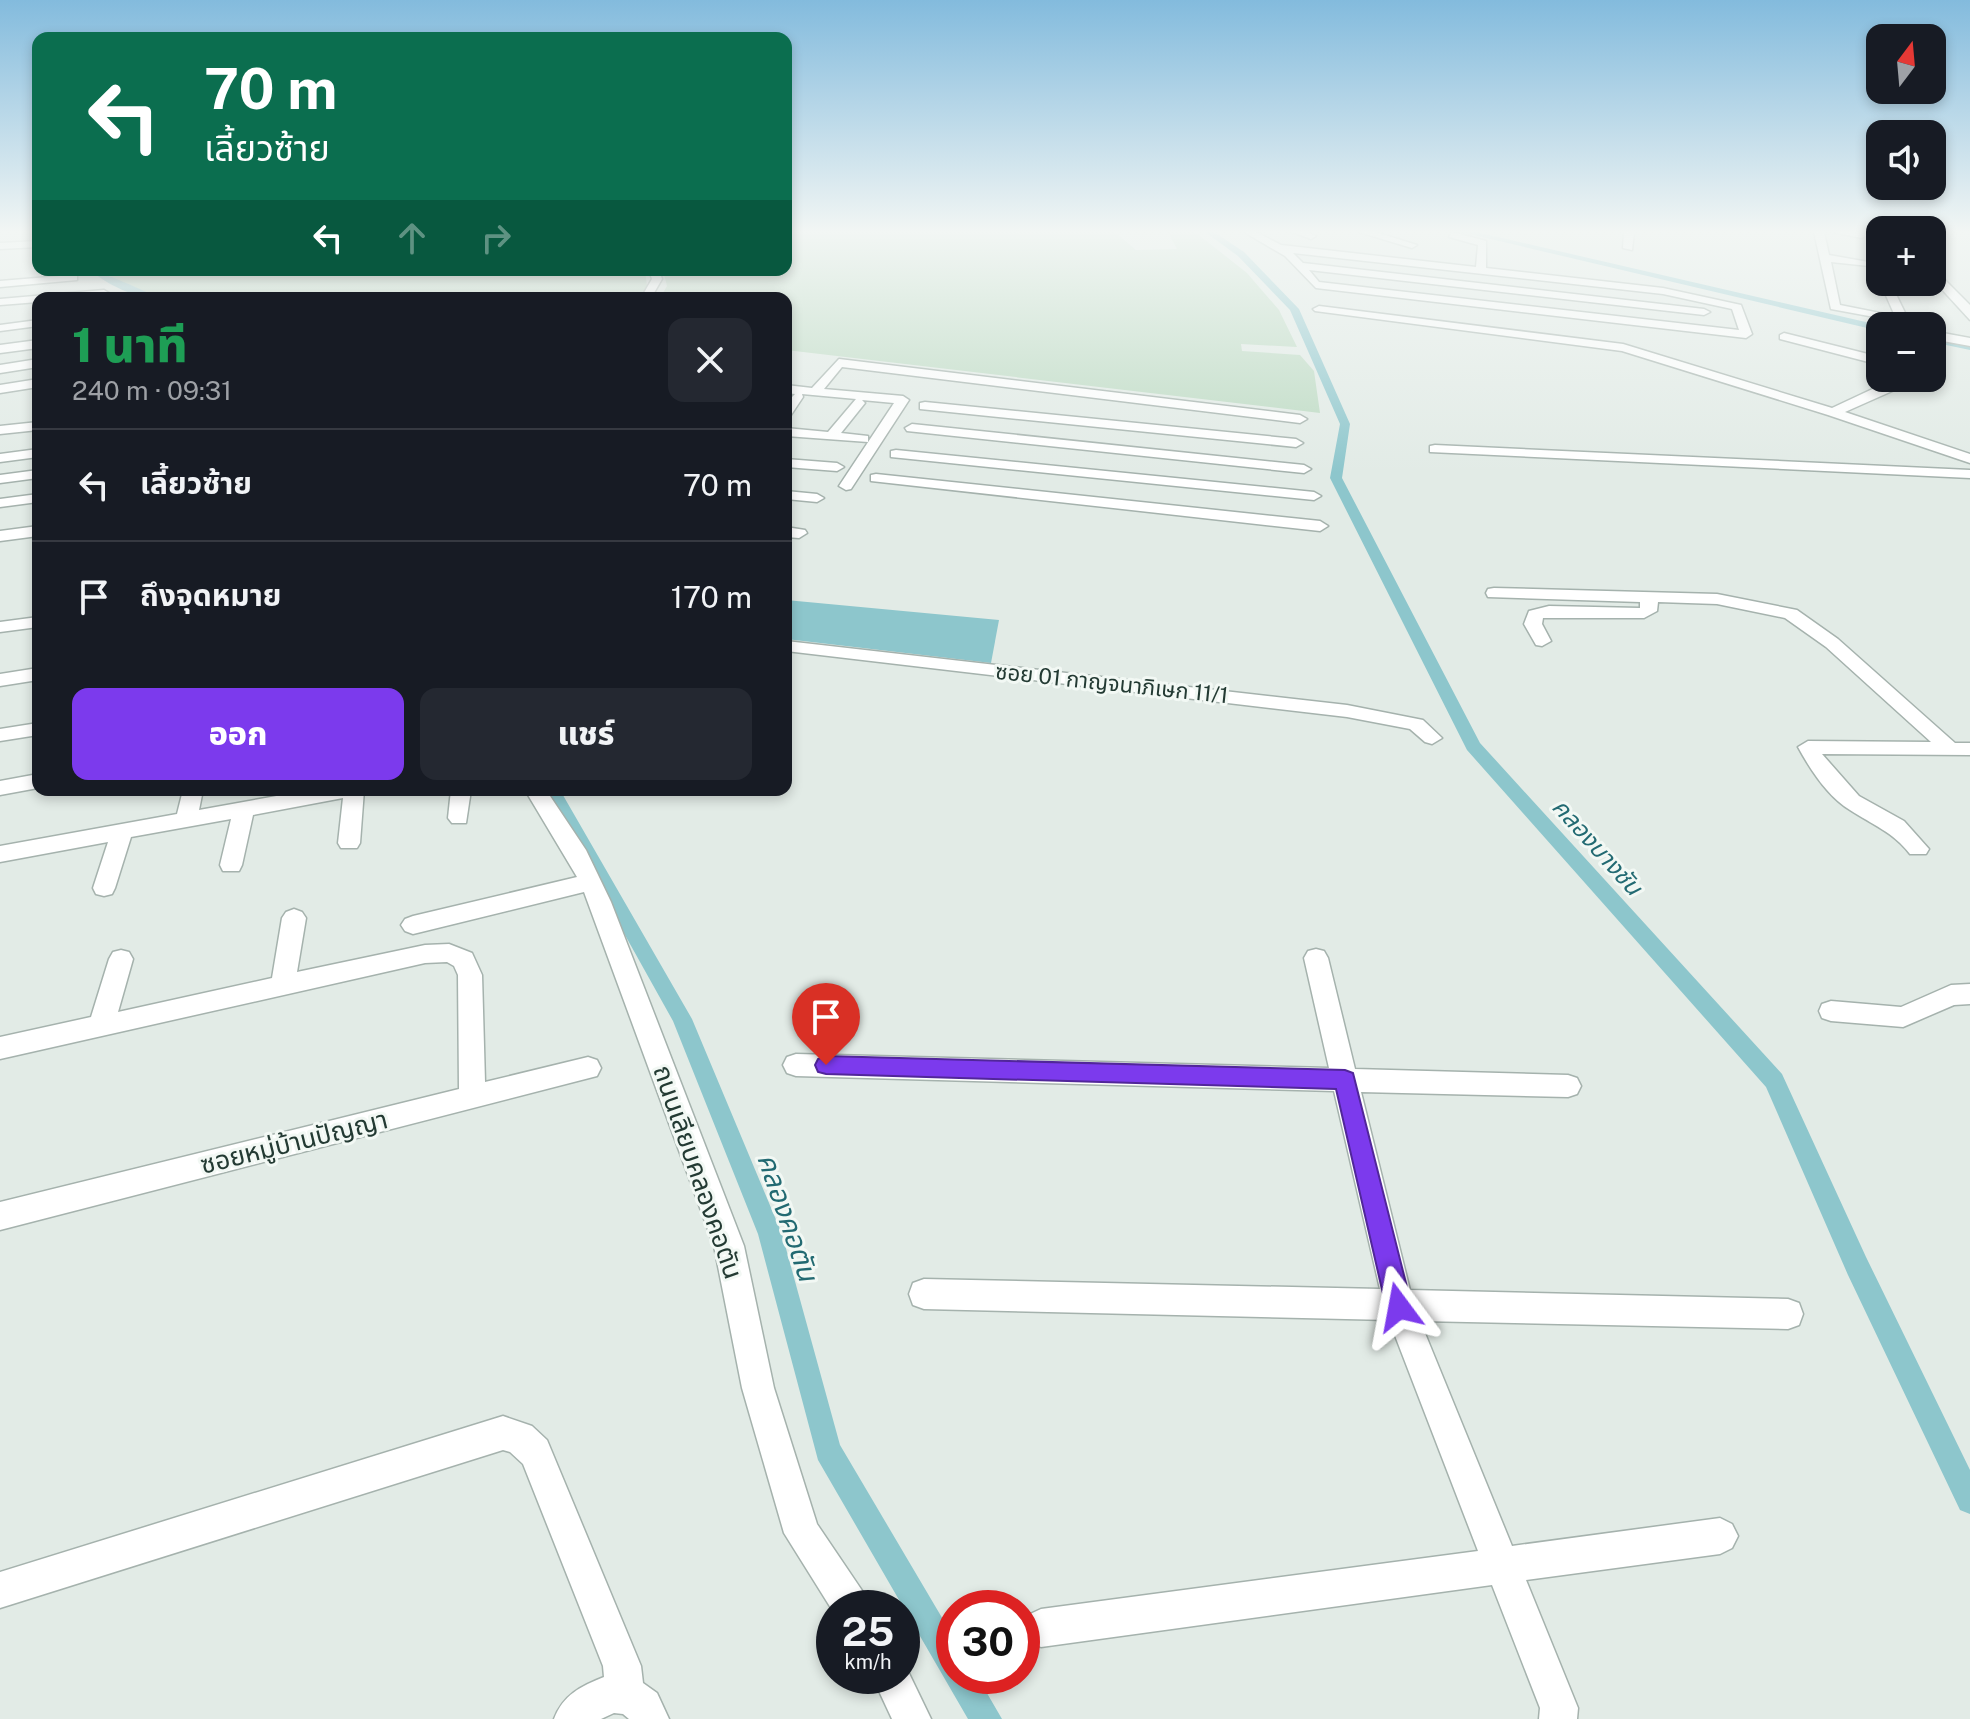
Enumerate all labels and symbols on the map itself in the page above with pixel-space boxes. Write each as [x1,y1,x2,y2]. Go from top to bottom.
north arrow [1866,24,1946,104]
street label: ซอย 01 กาญจนาภิเษก 11/1 [994,658,1230,708]
water label: คลองบางชัน [1547,792,1649,901]
pin [792,983,860,1065]
street label: ถนนเลียบคลองคอตัน [647,1061,750,1283]
street label: ซอยหมู่บ้านปัญญา [197,1103,391,1181]
water label: คลองคอตัน [751,1149,826,1287]
position arrow [1357,1265,1441,1349]
speed limit sign: 30 [936,1590,1040,1694]

